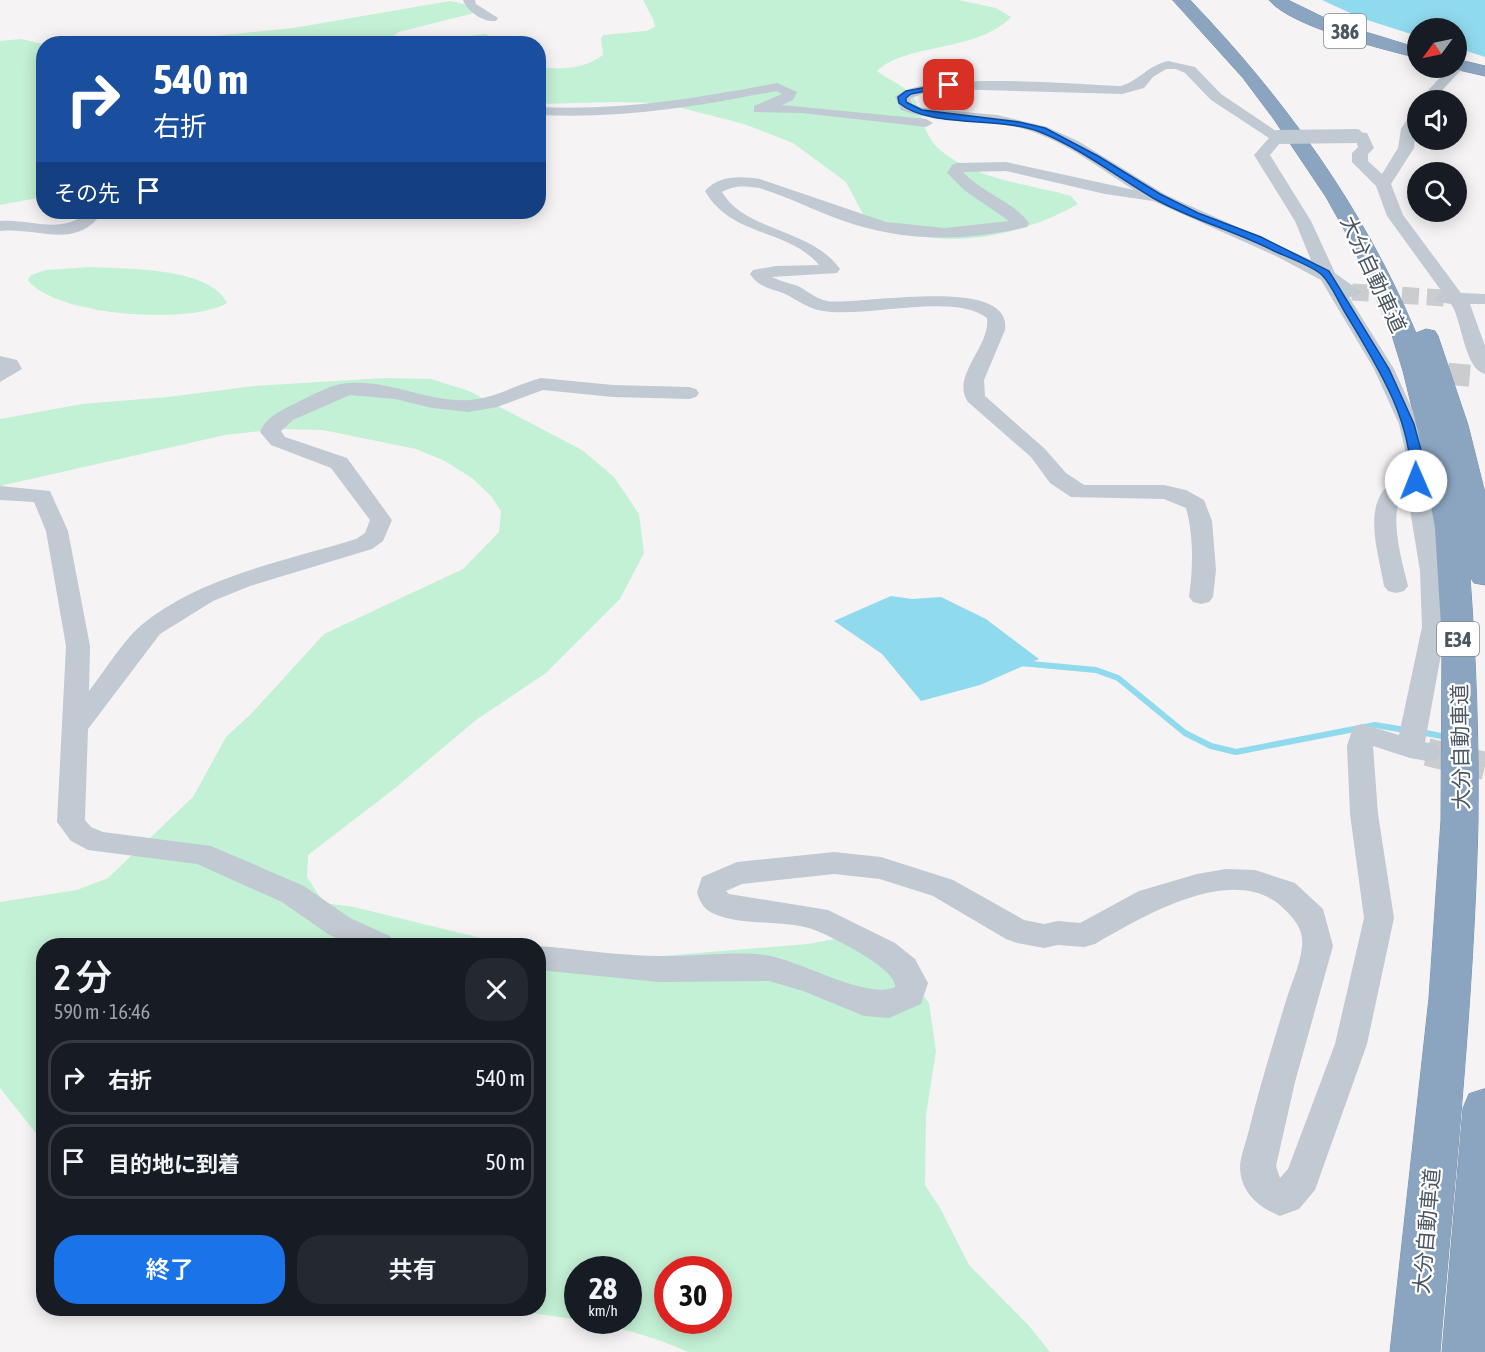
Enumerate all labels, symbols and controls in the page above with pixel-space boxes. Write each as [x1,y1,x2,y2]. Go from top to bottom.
road number: 386 [1324,14,1366,48]
north arrow [1407,18,1467,78]
map controls [1407,18,1467,222]
text: 540 m [153,55,248,103]
pin [923,59,974,110]
icon: right [54,60,132,138]
icon: arrive [932,68,965,101]
button: sound [1407,90,1467,150]
text: 右折 [153,111,207,142]
button: search [1407,162,1467,222]
icon: arrive [132,174,165,207]
text: その先 [54,180,120,206]
street label: 大分自動車道 [1336,212,1412,336]
position arrow [1384,449,1448,513]
road number: E34 [1437,622,1479,656]
street label: 大分自動車道 [1447,684,1473,810]
text: 2 分 [54,956,112,998]
button: close [465,958,528,1021]
text: 590 m · 16:46 [54,1000,150,1023]
icon: right [57,1061,90,1094]
text: 540 m [475,1065,525,1091]
text: 右折 [108,1067,152,1093]
icon: arrive [57,1145,90,1178]
text: 50 m [485,1149,525,1175]
text: 目的地に到着 [108,1151,240,1177]
street label: 大分自動車道 [1409,1167,1443,1295]
button: 終了 [54,1235,285,1304]
button: 共有 [297,1235,528,1304]
speed limit sign: 30 [654,1256,732,1334]
text: 28 [589,1271,617,1305]
text: km/h [588,1302,618,1319]

